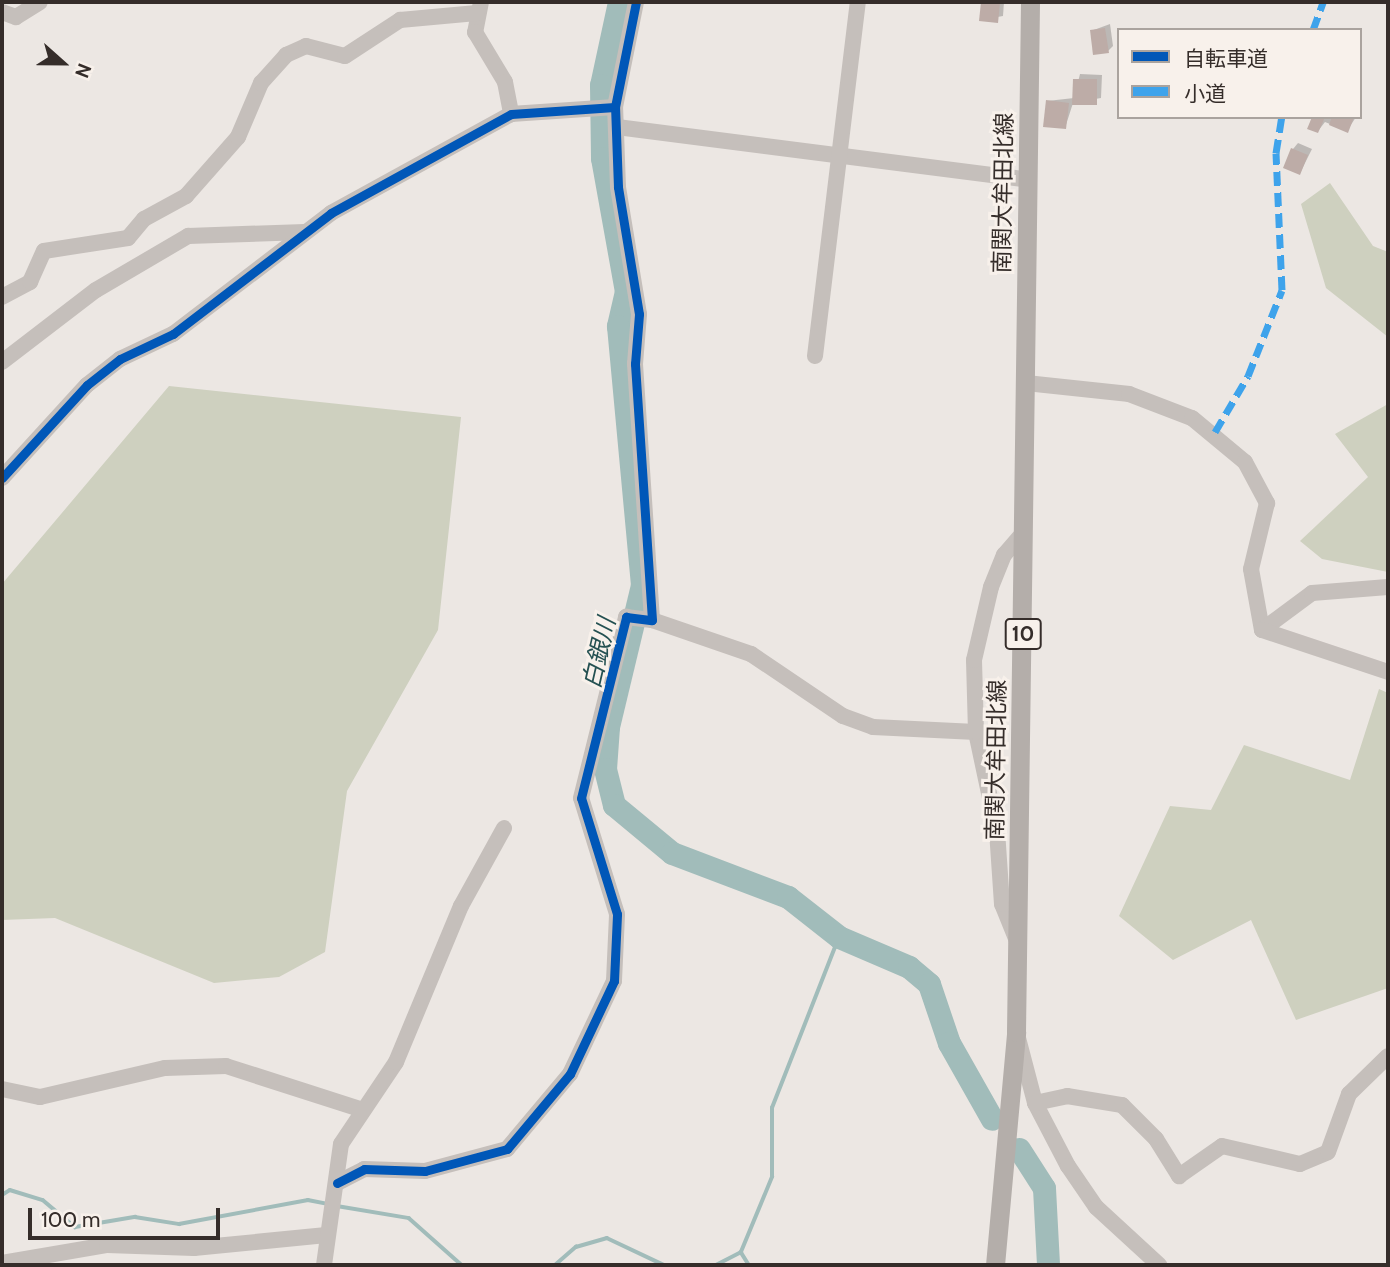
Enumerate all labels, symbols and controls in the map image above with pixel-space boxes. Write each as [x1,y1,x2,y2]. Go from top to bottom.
north arrow [28,28,98,98]
legend [1117,28,1362,119]
text: 自転車道 [1184,46,1268,71]
text: N [70,60,96,81]
text: 小道 [1184,81,1226,106]
street label: 南関大牟田北線 [988,112,1018,274]
water label: 白銀川 [577,615,621,691]
road number: 10 [1004,616,1042,652]
street label: 南関大牟田北線 [981,679,1011,841]
scale bar [32,1194,224,1238]
text: 100 m [41,1207,100,1232]

